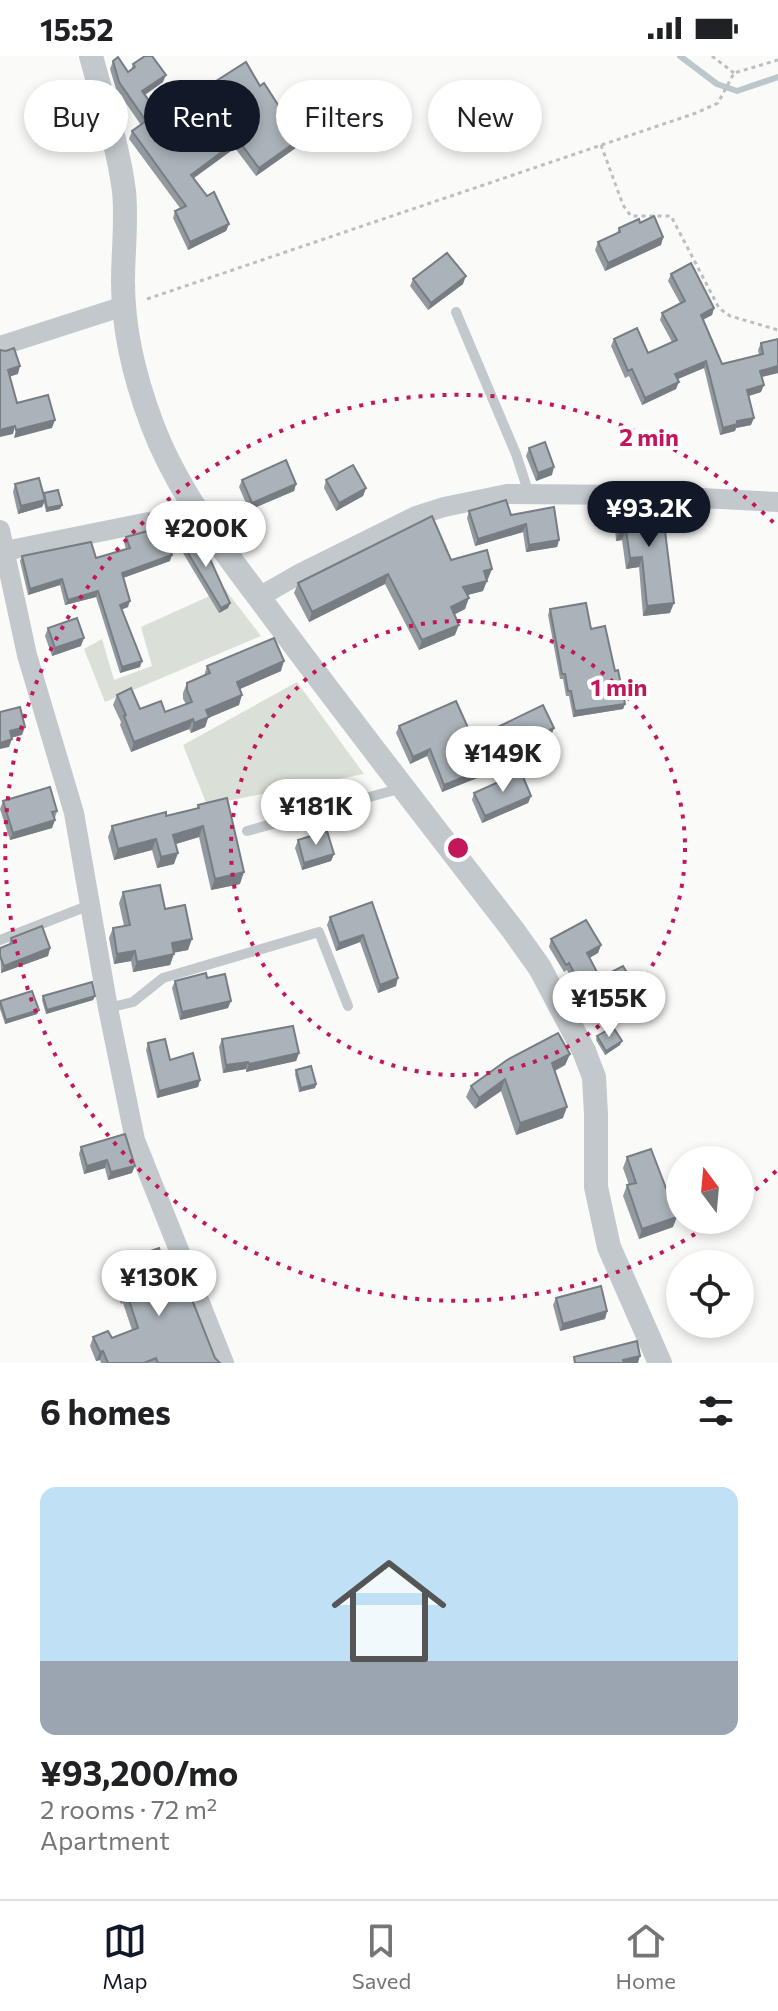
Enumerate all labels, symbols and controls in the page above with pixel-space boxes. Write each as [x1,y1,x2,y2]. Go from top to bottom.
text: 15:52 [40,10,114,47]
chip: Buy [24,80,128,152]
chip: Rent [144,80,260,152]
chip: Filters [276,80,412,152]
chip: New [428,80,542,152]
text: 2 min [619,422,679,451]
pin: ¥93.2K [584,481,714,549]
text: ¥93.2K [605,491,693,522]
pin: ¥200K [150,501,262,569]
text: ¥200K [164,511,248,542]
text: 1 min [591,672,647,701]
pin: ¥149K [447,726,559,794]
text: ¥149K [464,736,542,767]
pin: ¥181K [260,779,372,847]
text: ¥181K [279,789,353,820]
centre of rings [444,834,472,862]
pin: ¥155K [553,971,665,1039]
text: ¥155K [571,981,647,1012]
north arrow [666,1146,754,1234]
map controls [666,1146,754,1338]
pin: ¥130K [103,1250,215,1318]
button: locate [666,1250,754,1338]
text: ¥130K [120,1260,199,1291]
icon: filters [694,1389,738,1433]
text: 6 homes [40,1390,171,1432]
icon: home [317,1539,461,1683]
text: ¥93,200/mo [40,1751,238,1793]
text: 2 rooms · 72 m² [40,1793,217,1824]
text: Apartment [40,1824,170,1855]
tab: Map [102,1919,148,1994]
tab: Saved [352,1919,411,1994]
tab: Home [615,1919,676,1994]

